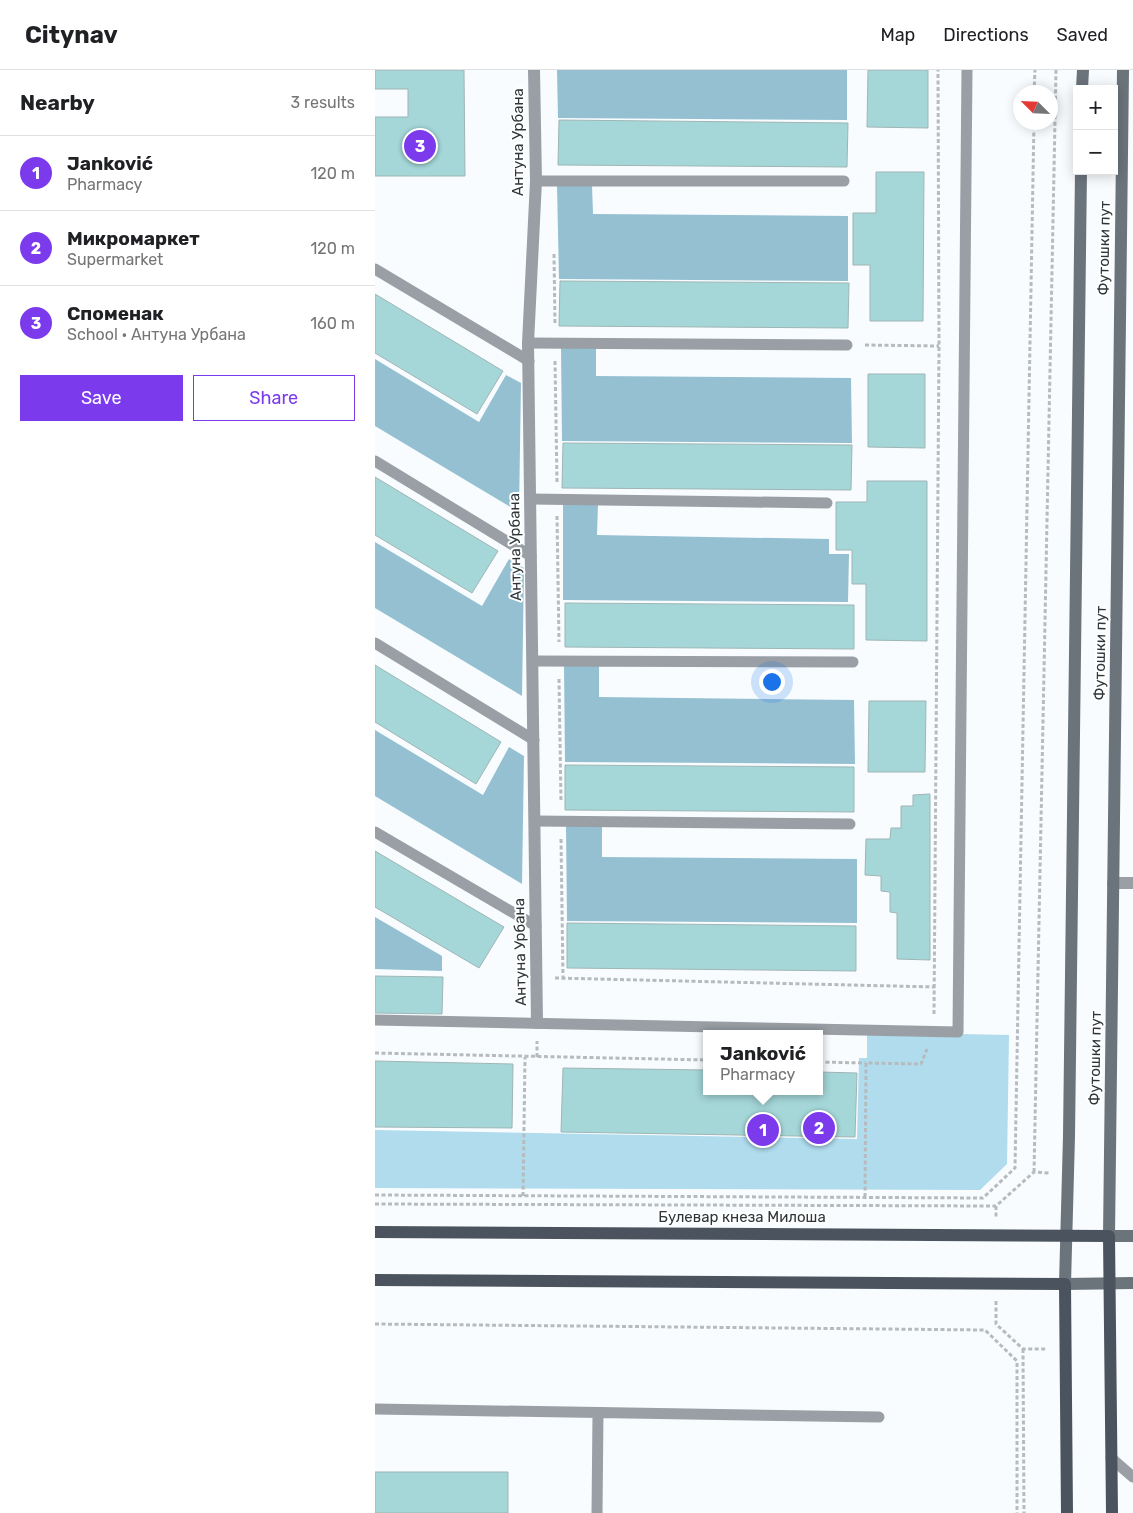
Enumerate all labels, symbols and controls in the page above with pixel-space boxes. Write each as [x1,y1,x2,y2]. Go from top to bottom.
text: Citynav [25,21,118,49]
text: Map [880,24,915,46]
text: Directions [943,24,1029,46]
text: Saved [1057,24,1108,46]
north arrow [1013,85,1058,130]
map controls [1073,85,1118,175]
button: + [1073,85,1118,130]
street label: Антуна Урбана [509,88,527,196]
text: Nearby [20,90,95,115]
text: 3 results [290,93,355,112]
pin: 3 [404,127,436,165]
button: − [1073,130,1118,175]
text: Janković [67,152,153,175]
text: 1 [32,164,40,183]
text: 120 m [310,164,355,183]
text: Pharmacy [67,175,142,194]
street label: Футошки пут [1094,200,1114,296]
text: Микромаркет [67,227,200,250]
text: 2 [31,239,41,258]
text: 120 m [310,239,355,258]
text: Supermarket [67,250,163,269]
text: Споменак [67,302,164,325]
text: 3 [31,314,41,333]
text: 160 m [310,314,355,333]
text: School · Антуна Урбана [67,325,246,344]
button: Save [20,375,183,421]
button: Share [193,375,355,421]
street label: Антуна Урбана [505,493,525,601]
street label: Футошки пут [1090,605,1110,701]
your location [759,669,785,695]
street label: Антуна Урбана [510,898,530,1006]
street label: Футошки пут [1085,1010,1105,1106]
popup [703,1030,823,1095]
text: Janković [720,1042,806,1065]
text: Pharmacy [720,1065,795,1084]
pin: 2 [803,1109,835,1147]
pin: 1 [747,1111,779,1149]
street label: Булевар кнеза Милоша [658,1208,826,1226]

